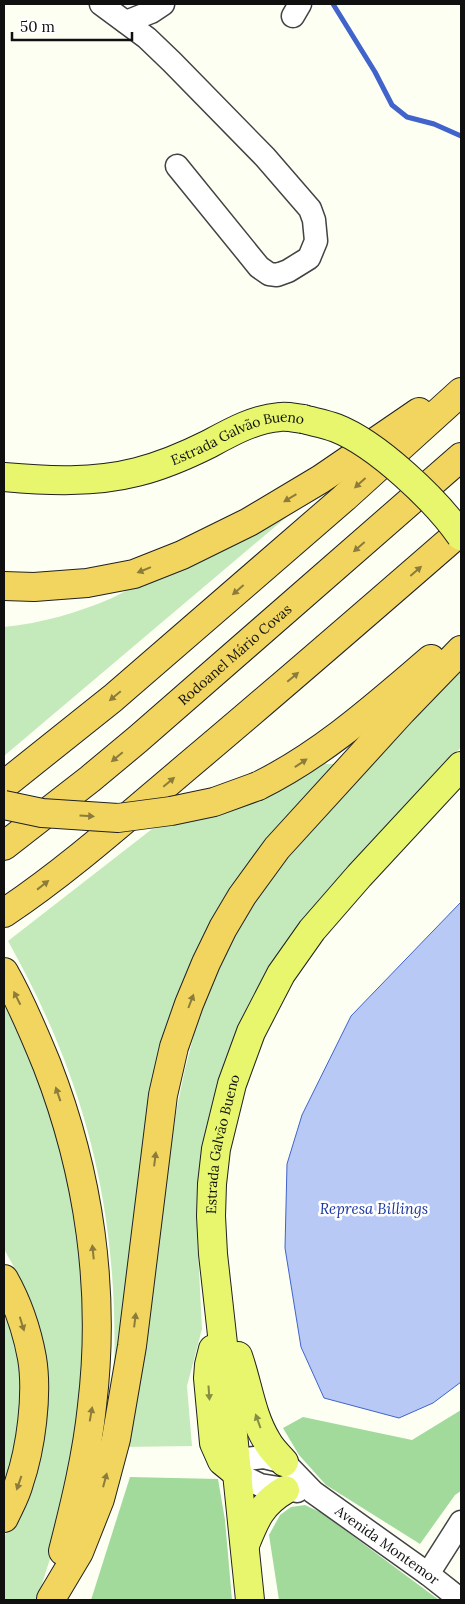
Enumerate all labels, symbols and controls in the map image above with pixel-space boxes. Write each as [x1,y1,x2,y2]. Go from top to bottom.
scale bar [12,10,132,42]
text: 50 m [20,17,55,36]
street label: Estrada Galvão Bueno [168,408,306,469]
one-way arrow [354,478,367,489]
one-way arrow [283,493,296,502]
one-way arrow [353,542,366,553]
one-way arrow [409,565,422,576]
one-way arrow [137,566,152,574]
one-way arrow [232,584,244,596]
street label: Rodoanel Mário Covas [174,600,295,709]
one-way arrow [287,672,299,683]
one-way arrow [109,691,122,702]
one-way arrow [111,751,124,762]
one-way arrow [294,758,307,768]
one-way arrow [162,776,175,787]
one-way arrow [79,812,95,820]
one-way arrow [37,880,50,891]
one-way arrow [13,991,22,1004]
one-way arrow [187,993,195,1008]
street label: Estrada Galvão Bueno [202,1072,244,1214]
one-way arrow [53,1086,61,1101]
one-way arrow [151,1151,159,1167]
water label: Represa Billings [320,1199,428,1218]
one-way arrow [89,1244,97,1260]
one-way arrow [132,1312,140,1328]
one-way arrow [19,1316,27,1331]
one-way arrow [206,1386,214,1402]
one-way arrow [88,1406,96,1422]
one-way arrow [254,1413,262,1428]
one-way arrow [101,1472,109,1487]
one-way arrow [15,1476,23,1491]
street label: Avenida Montemor [331,1501,443,1589]

